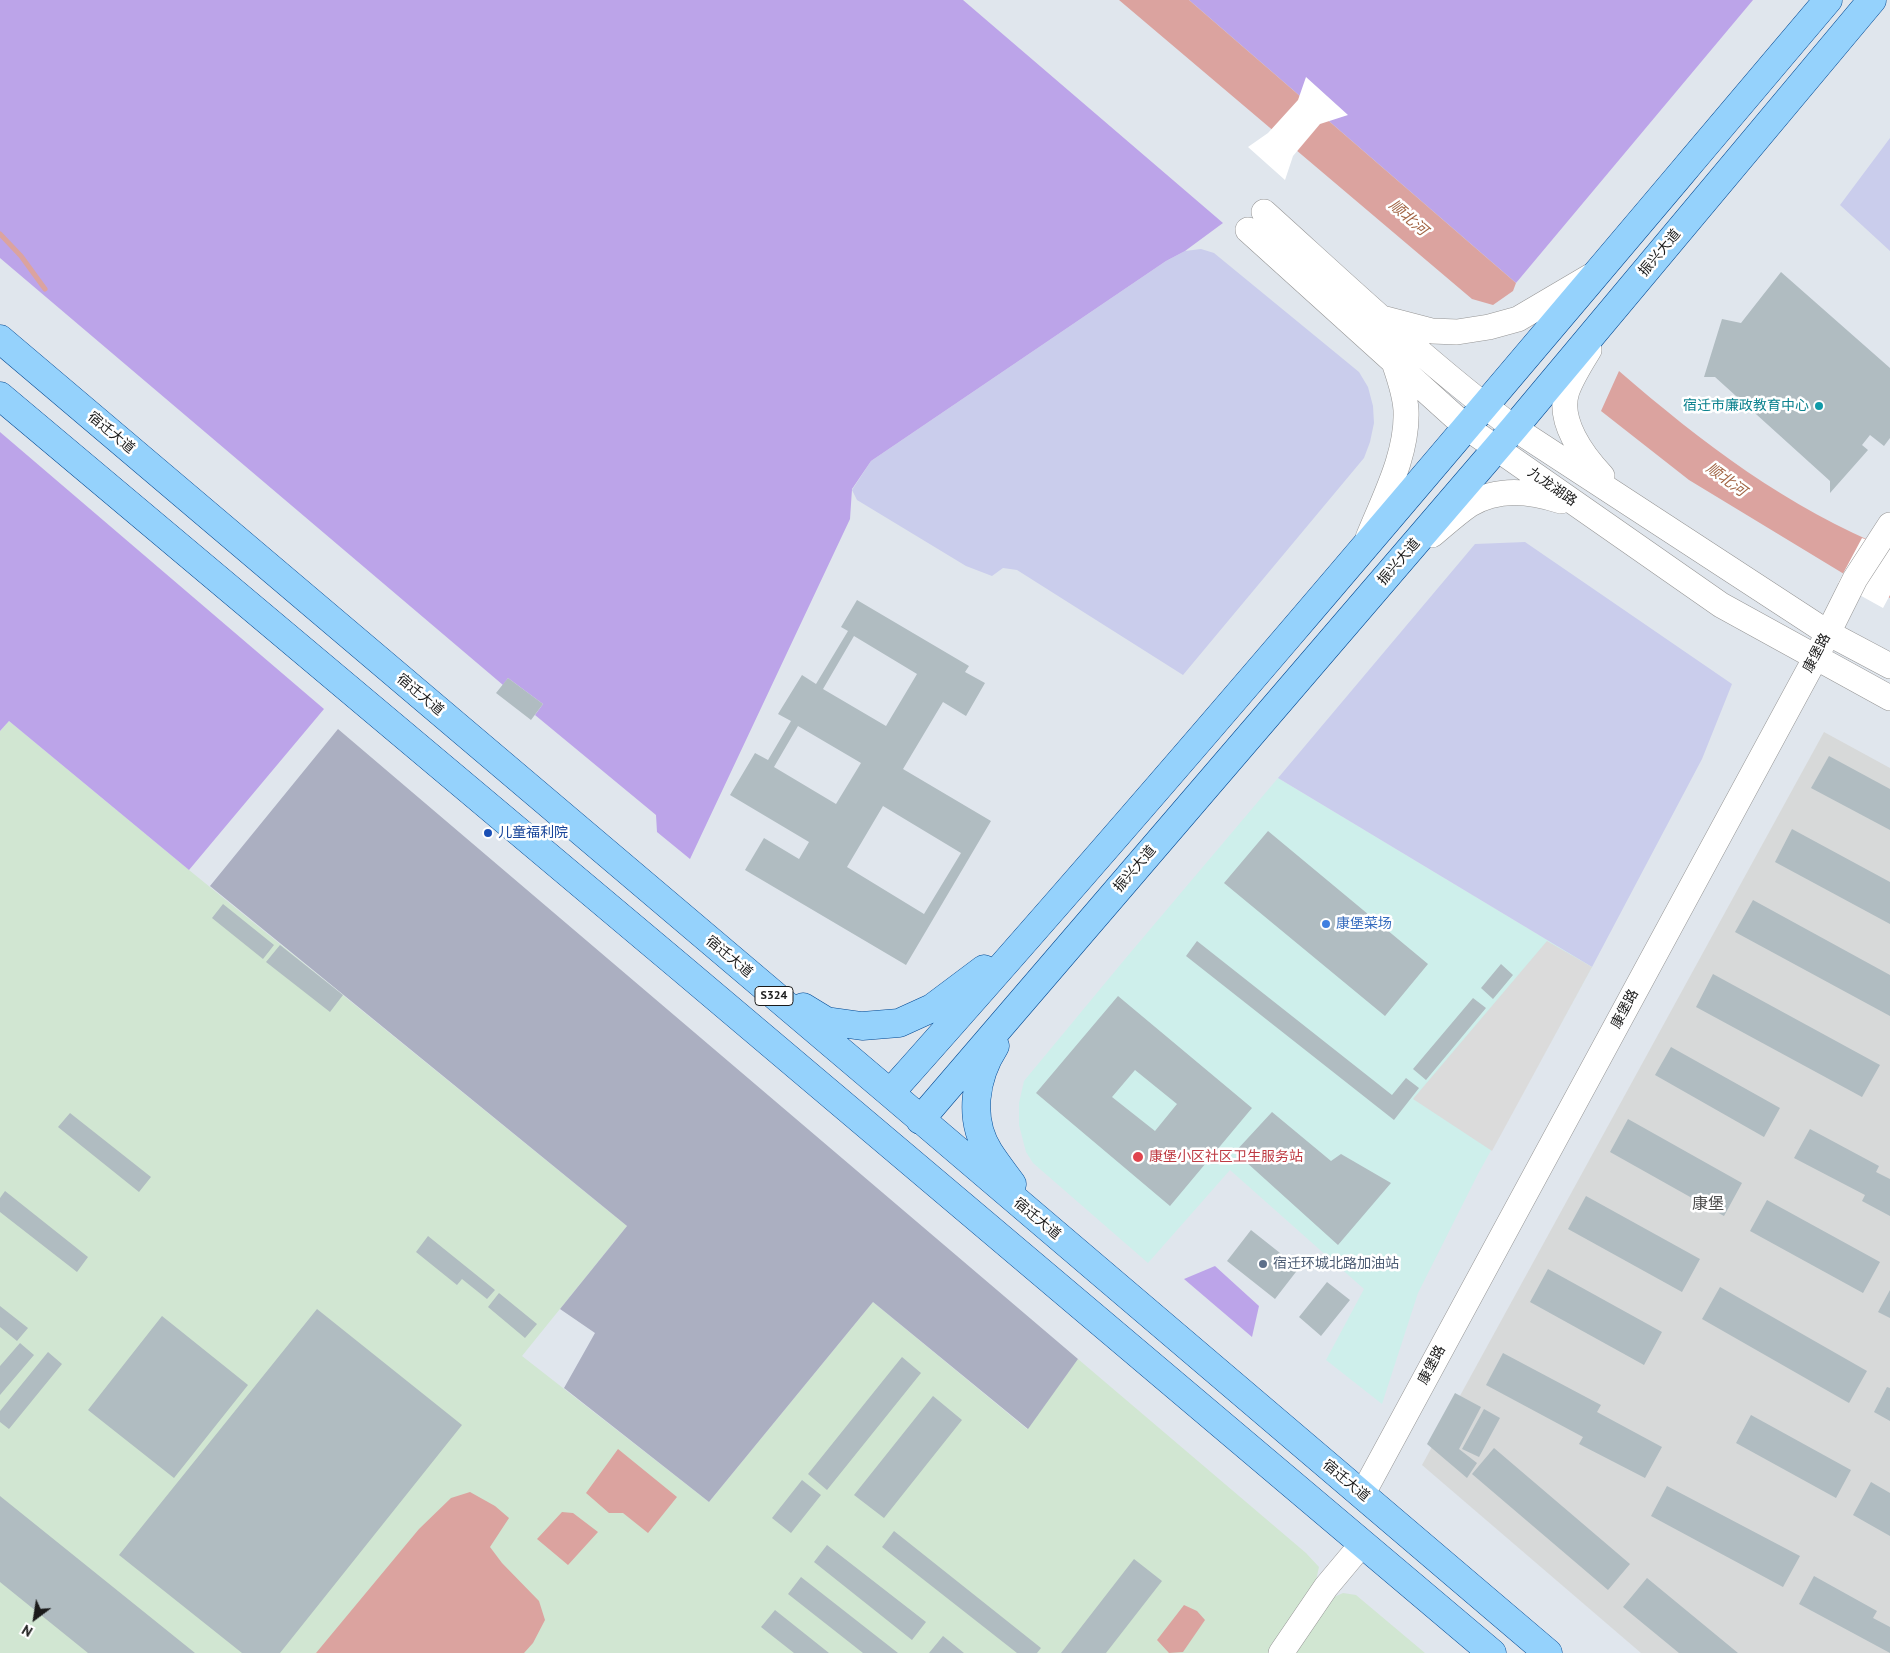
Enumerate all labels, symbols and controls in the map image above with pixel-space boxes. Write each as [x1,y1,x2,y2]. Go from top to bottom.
water label: 顺北河 [1385,196,1431,240]
street label: 振兴大道 [1636,226,1684,280]
place label: 宿迁市廉政教育中心 [1683,398,1809,414]
marker: 宿迁市廉政教育中心 [1813,400,1825,412]
street label: 宿迁大道 [84,409,138,457]
water label: 顺北河 [1703,459,1749,501]
street label: 九龙湖路 [1524,464,1580,510]
street label: 振兴大道 [1374,535,1424,589]
street label: 康堡路 [1800,631,1834,675]
street label: 宿迁大道 [393,671,447,719]
place label: 儿童福利院 [498,825,568,841]
marker: 儿童福利院 [482,827,494,839]
street label: 振兴大道 [1110,842,1160,896]
place label: 康堡菜场 [1336,916,1392,932]
marker: 康堡菜场 [1320,918,1332,930]
street label: 宿迁大道 [702,933,756,981]
road number: S324 [755,986,793,1006]
street label: 康堡路 [1608,987,1642,1031]
place label: 康堡小区社区卫生服务站 [1149,1149,1303,1165]
marker: 康堡小区社区卫生服务站 [1131,1150,1145,1164]
district label: 康堡 [1692,1194,1724,1214]
street label: 宿迁大道 [1010,1195,1064,1243]
place label: 宿迁环城北路加油站 [1273,1256,1399,1272]
marker: 宿迁环城北路加油站 [1257,1258,1269,1270]
street label: 康堡路 [1415,1343,1449,1387]
street label: 宿迁大道 [1319,1457,1373,1505]
north arrow [10,1593,60,1643]
text: N [19,1621,36,1641]

